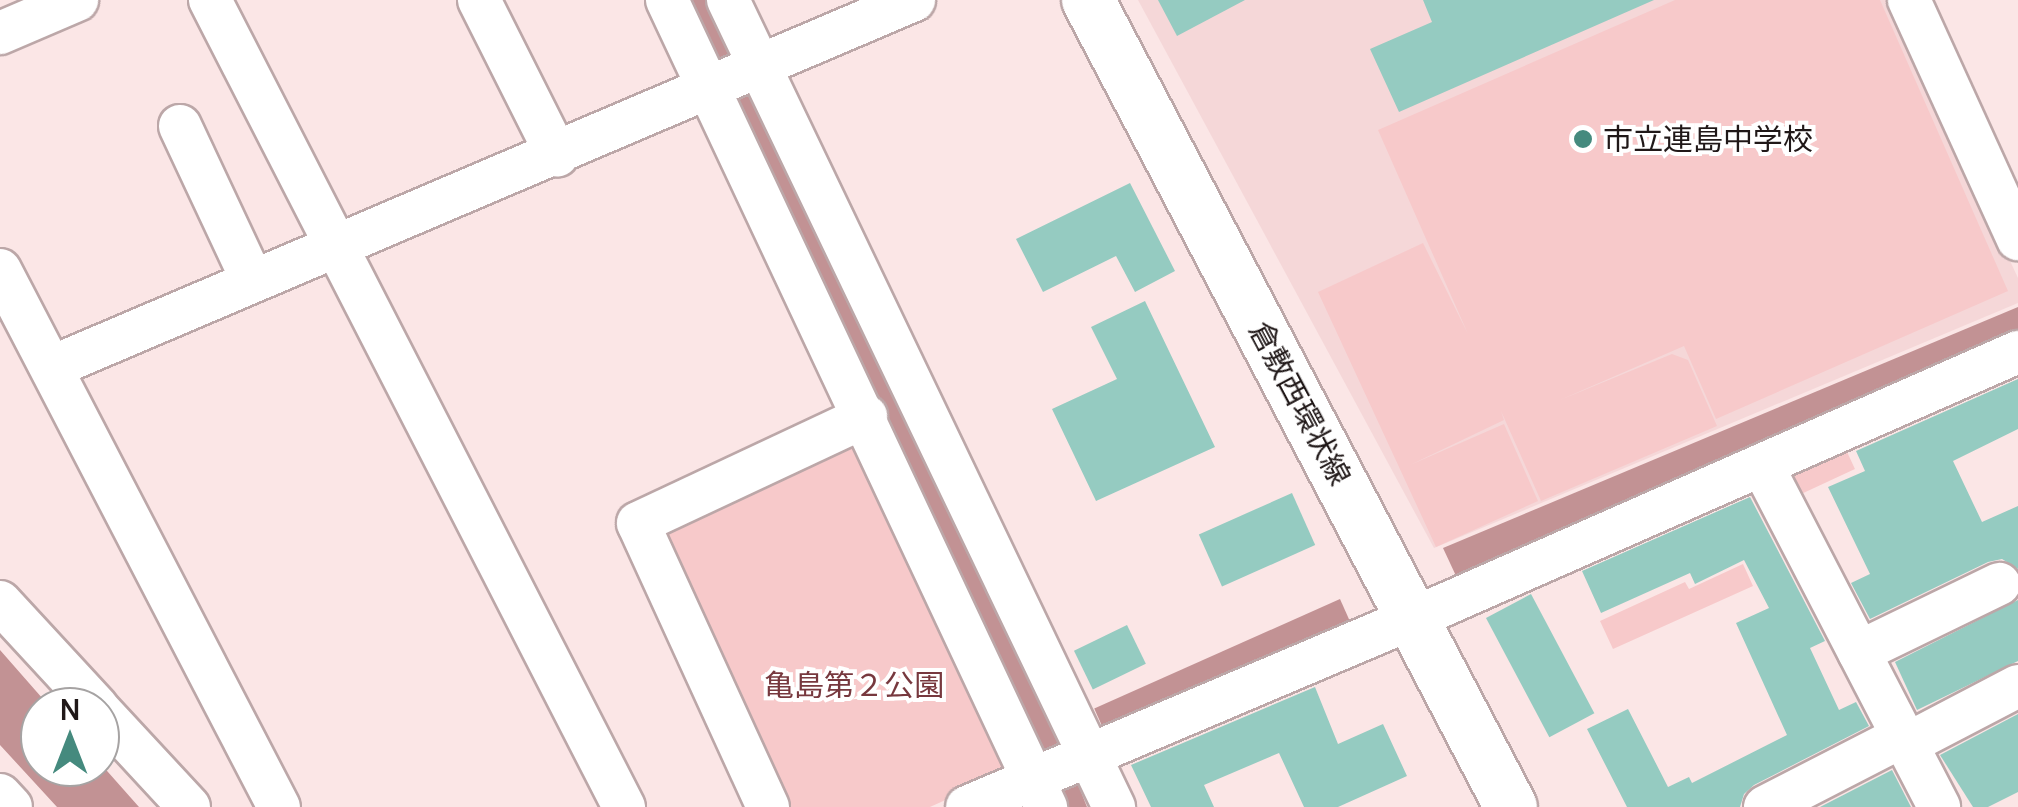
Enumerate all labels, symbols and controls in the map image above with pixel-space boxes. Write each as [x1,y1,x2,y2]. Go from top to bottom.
place label: 市立連島中学校 [1603,121,1813,157]
marker: 市立連島中学校 [1572,128,1594,150]
street label: 倉敷西環状線 [1242,315,1358,491]
park label: 亀島第２公園 [764,667,944,703]
north arrow [20,687,120,787]
text: N [60,690,80,728]

